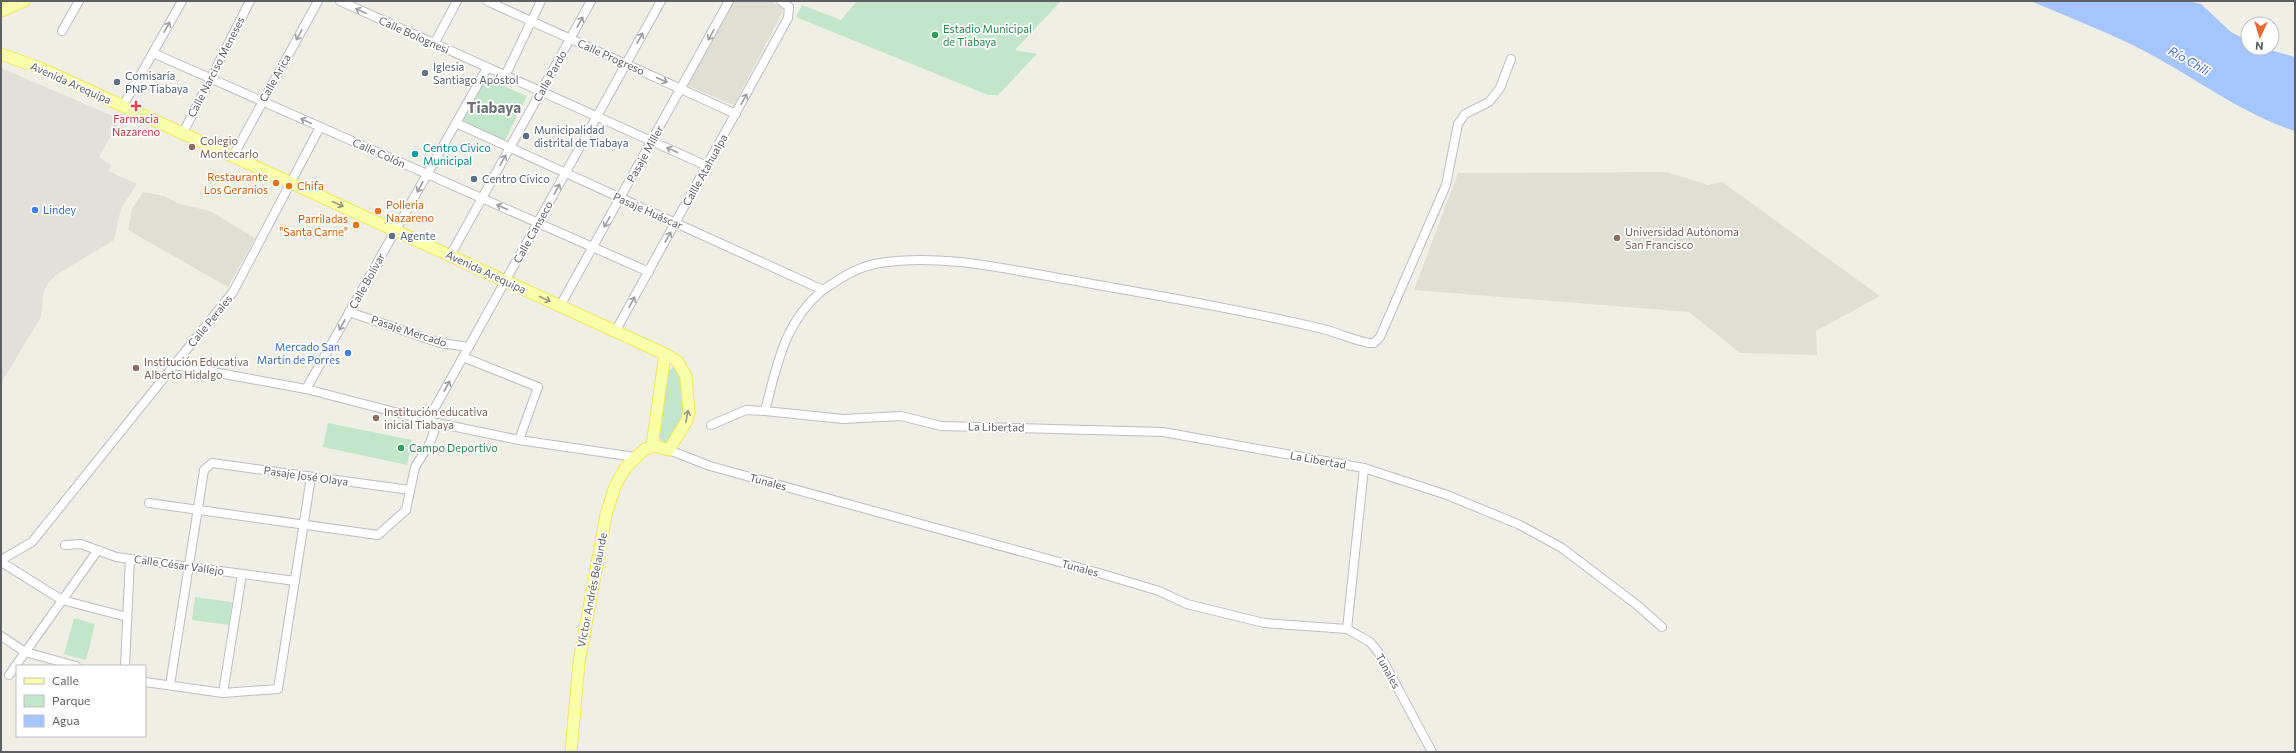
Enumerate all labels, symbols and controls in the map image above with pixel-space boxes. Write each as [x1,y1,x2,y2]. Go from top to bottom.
one-way arrow [356,7,368,14]
street label: Calle Bolognesi [377,13,452,56]
street label: Calle Narciso Meneses [185,14,247,119]
one-way arrow [576,16,584,28]
north arrow [2240,16,2280,56]
one-way arrow [164,21,172,33]
place label: Estadio Municipal de Tiabaya [943,22,1032,48]
one-way arrow [295,29,302,41]
one-way arrow [706,29,714,41]
marker: Estadio Municipal de Tiabaya [930,30,940,40]
one-way arrow [637,32,645,44]
street label: Calle Progreso [576,36,647,77]
text: N [2255,40,2264,53]
water label: Río Chili [2167,43,2213,78]
street label: Calle Pardo [530,47,569,104]
street label: Calle Arica [256,52,293,104]
street label: Avenida Arequipa [29,59,114,106]
place label: Iglesia Santiago Apóstol [433,60,518,86]
marker: Iglesia Santiago Apóstol [420,68,430,78]
place label: Comisaría PNP Tiabaya [125,69,188,95]
marker: Comisaría PNP Tiabaya [112,77,122,87]
one-way arrow [656,77,668,85]
one-way arrow [741,93,748,105]
district label: Tiabaya [467,98,521,116]
marker: Farmacia Nazareno [131,101,141,111]
place label: Farmacia Nazareno [112,112,160,138]
one-way arrow [300,117,312,124]
street label: Pasaje Miller [624,122,666,185]
place label: Municipalidad distrital de Tiabaya [534,123,628,149]
marker: Municipalidad distrital de Tiabaya [521,131,531,141]
street label: Callle Atahualpa [679,132,730,208]
place label: Colegio Montecarlo [200,134,259,160]
street label: Calle Colón [351,135,408,170]
place label: Centro Civico Municipal [423,141,491,167]
marker: Colegio Montecarlo [187,142,197,152]
one-way arrow [666,146,678,153]
marker: Centro Civico Municipal [410,149,420,159]
one-way arrow [500,154,507,166]
place label: Restaurante Los Geranios [204,170,268,196]
place label: Centro Cívico [482,172,550,185]
marker: Centro Cívico [469,174,479,184]
marker: Restaurante Los Geranios [271,178,281,188]
place label: Chifa [297,179,324,192]
marker: Chifa [284,181,294,191]
one-way arrow [416,181,423,193]
one-way arrow [553,183,561,195]
street label: Pasaje Huáscar [611,189,686,232]
place label: Polleria Nazareno [386,198,435,224]
street label: Calle Canseco [510,198,555,265]
one-way arrow [332,201,344,208]
place label: Lindey [43,203,76,216]
one-way arrow [496,203,508,210]
marker: Lindey [30,205,40,215]
marker: Polleria Nazareno [373,206,383,216]
place label: Parriladas "Santa Carne" [279,212,348,238]
one-way arrow [602,216,610,228]
marker: Parriladas "Santa Carne" [351,220,361,230]
place label: Universidad Autónoma San Francisco [1625,225,1739,251]
place label: Agente [400,229,436,242]
marker: Agente [387,231,397,241]
one-way arrow [664,232,672,244]
marker: Universidad Autónoma San Francisco [1612,233,1622,243]
street label: Avenida Arequipa [444,247,528,296]
street label: Calle Bolívar [346,250,388,311]
street label: Calle Perales [185,292,234,349]
one-way arrow [539,296,551,304]
one-way arrow [629,296,636,308]
street label: Pasaje Mercado [370,312,449,349]
one-way arrow [337,319,345,331]
place label: Mercado San Martín de Porres [257,340,340,366]
marker: Mercado San Martín de Porres [343,348,353,358]
place label: Institución Educativa Alberto Hidalgo [144,355,248,381]
marker: Institución Educativa Alberto Hidalgo [131,363,141,373]
one-way arrow [443,380,451,392]
place label: Institución educativa inicial Tiabaya [384,405,488,431]
one-way arrow [684,410,692,423]
marker: Institución educativa inicial Tiabaya [371,413,381,423]
street label: La Libertad [968,420,1024,433]
place label: Campo Deportivo [409,441,498,454]
marker: Campo Deportivo [396,443,406,453]
street label: La Libertad [1289,448,1347,471]
street label: Pasaje José Olaya [263,463,349,489]
street label: Tunales [748,470,788,493]
street label: Víctor Andrés Belaunde [574,531,609,648]
street label: Calle César Vallejo [133,552,225,577]
street label: Tunales [1060,556,1100,579]
street label: Tunales [1374,651,1403,690]
legend [16,665,146,737]
text: Calle [52,673,79,687]
text: Parque [52,693,90,707]
text: Agua [52,713,80,727]

